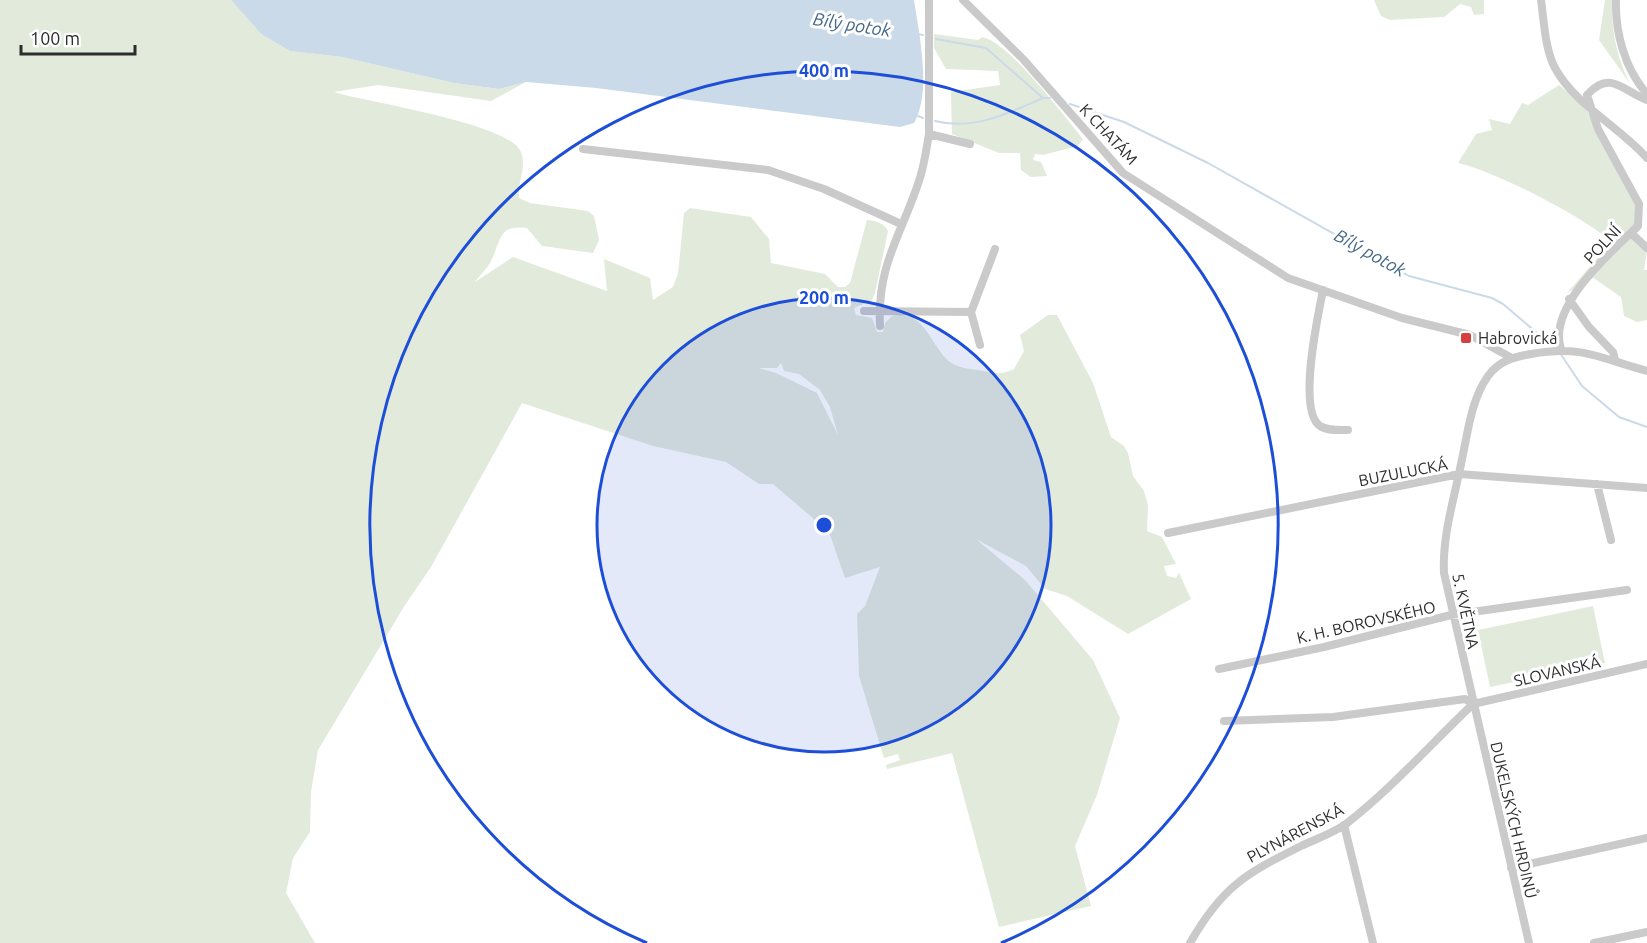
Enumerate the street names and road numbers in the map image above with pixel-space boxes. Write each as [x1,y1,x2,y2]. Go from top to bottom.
street label: K CHATÁM [1076,99,1143,168]
street label: POLNÍ [1578,219,1625,267]
street label: BUZULUCKÁ [1356,452,1450,489]
street label: 5. KVĚTNA [1449,571,1484,651]
street label: K. H. BOROVSKÉHO [1294,595,1437,647]
street label: SLOVANSKÁ [1511,650,1603,690]
street label: DUKELSKÝCH HRDINŮ [1487,740,1543,900]
street label: PLYNÁRENSKÁ [1243,798,1347,866]

